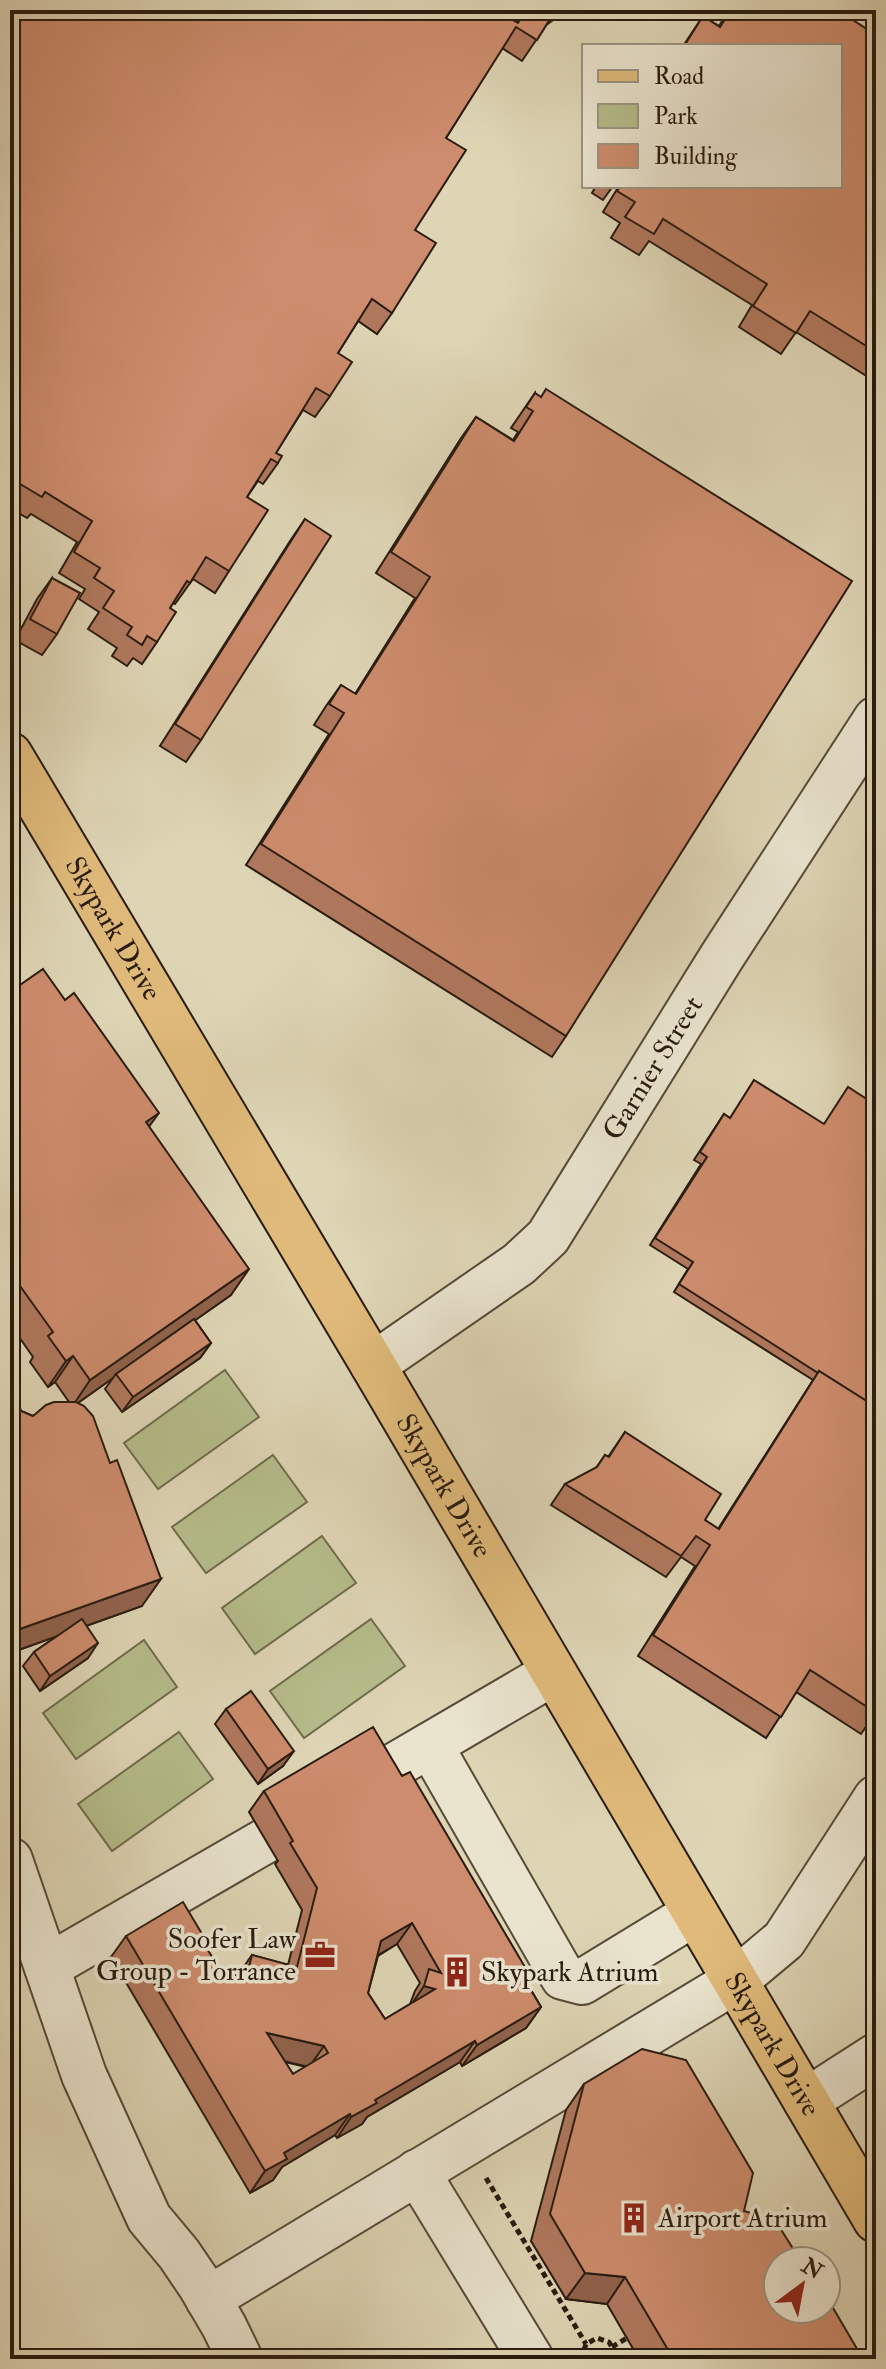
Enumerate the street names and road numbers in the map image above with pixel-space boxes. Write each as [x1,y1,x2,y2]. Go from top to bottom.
street label: Skypark Drive [57,851,170,1007]
street label: Garnier Street [595,990,711,1146]
street label: Skypark Drive [388,1408,500,1564]
street label: Skypark Drive [717,1966,829,2123]

